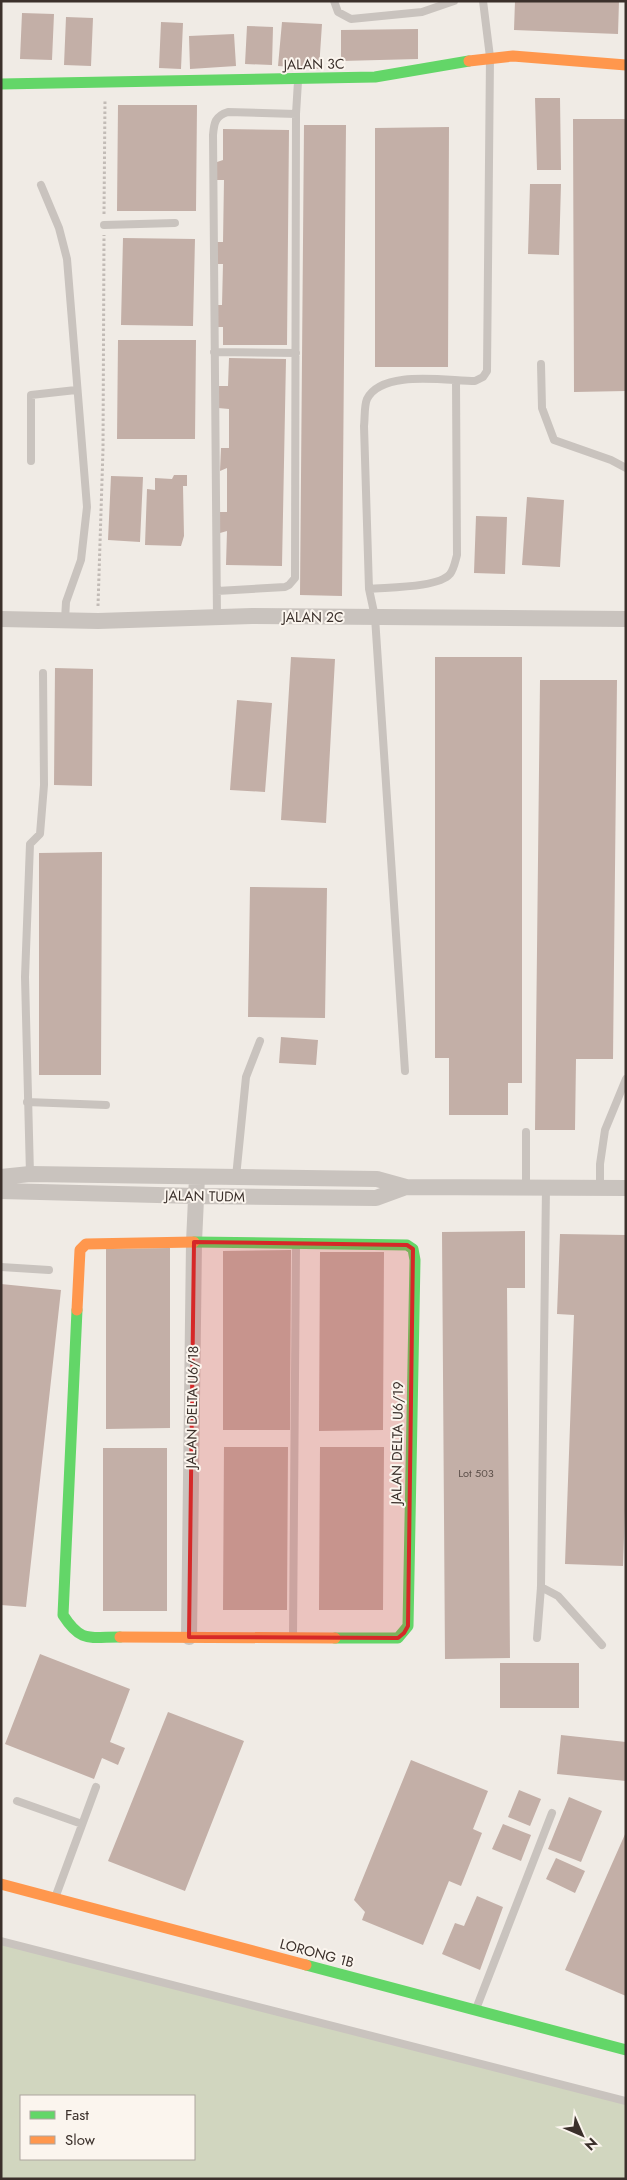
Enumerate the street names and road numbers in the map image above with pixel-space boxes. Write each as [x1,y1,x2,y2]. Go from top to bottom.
street label: JALAN 3C [281,53,345,75]
street label: JALAN 2C [280,607,344,627]
street label: JALAN TUDM [163,1185,245,1207]
street label: JALAN DELTA U6/18 [181,1345,203,1471]
street label: JALAN DELTA U6/19 [386,1381,408,1507]
street label: LORONG 1B [278,1934,356,1973]

